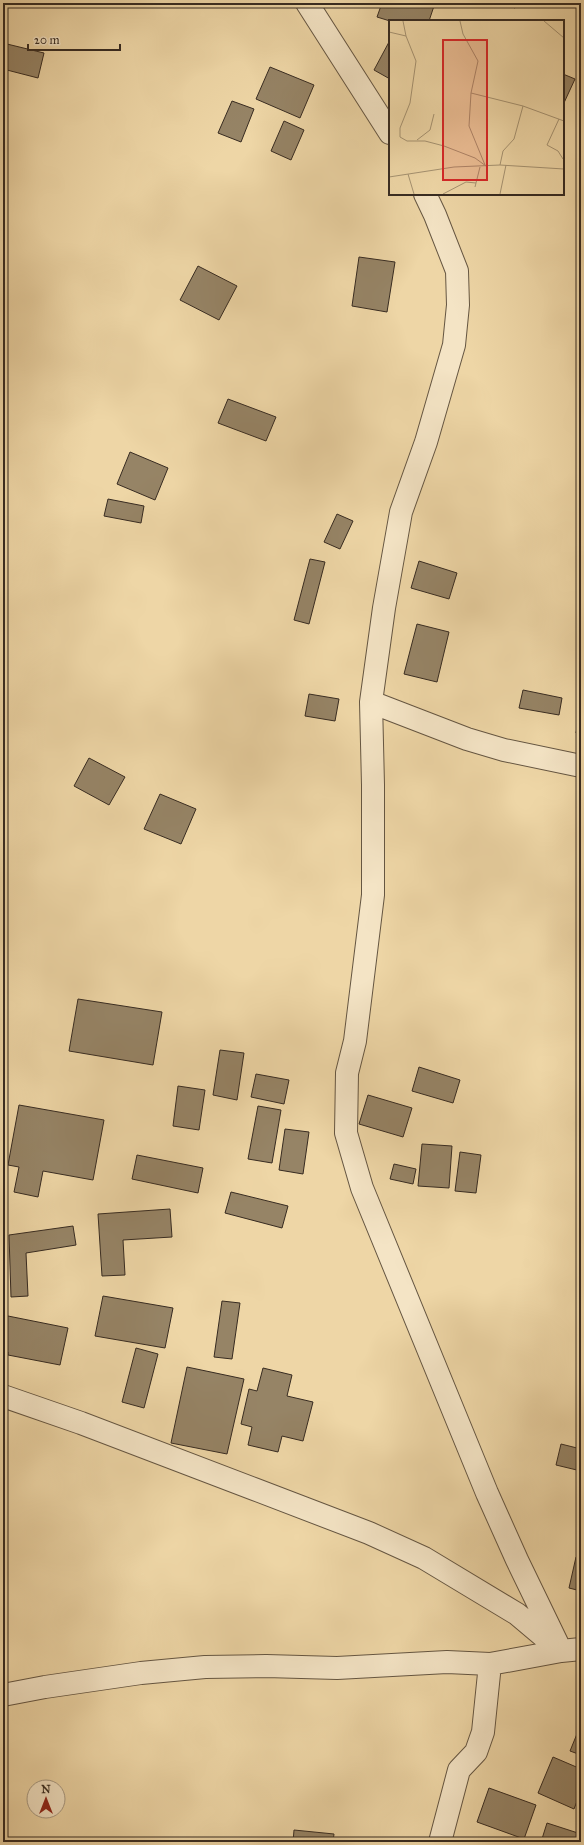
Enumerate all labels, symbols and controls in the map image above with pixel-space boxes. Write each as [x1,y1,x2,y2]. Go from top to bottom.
inset map [389,20,564,195]
scale bar [28,26,120,52]
text: 20 m [34,33,60,47]
north arrow [26,1779,66,1819]
text: N [41,1783,51,1796]

